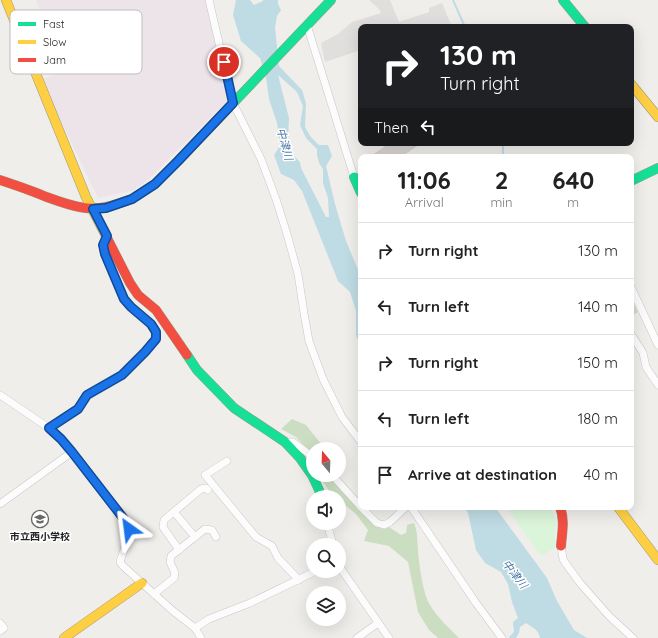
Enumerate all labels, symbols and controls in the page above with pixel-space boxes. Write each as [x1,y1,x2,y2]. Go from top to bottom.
legend [10,10,142,74]
text: Fast [43,17,65,31]
text: Slow [43,35,67,49]
text: 130 m [440,37,517,72]
icon: right [374,40,426,92]
pin [207,45,241,79]
icon: arrive [213,51,235,73]
text: Jam [43,53,66,67]
text: Turn right [440,72,520,95]
icon: left [417,116,439,138]
text: Then [374,118,409,137]
water label: 中津川 [274,126,296,163]
text: 11:06 [398,165,451,195]
text: 2 [495,165,508,195]
text: 640 [552,165,594,195]
text: Arrival [405,194,444,210]
text: min [490,194,513,210]
text: m [567,194,579,210]
icon: right [374,240,396,262]
text: Turn right [408,241,479,260]
text: 130 m [578,241,618,260]
icon: left [374,296,396,318]
text: Turn left [408,297,470,316]
text: 140 m [578,297,618,316]
icon: right [374,352,396,374]
text: Turn right [408,353,479,372]
text: 150 m [578,353,618,372]
icon: left [374,408,396,430]
text: Turn left [408,409,470,428]
text: 180 m [578,409,618,428]
north arrow [306,442,346,482]
map controls [306,442,346,626]
icon: arrive [374,464,396,486]
text: Arrive at destination [408,465,557,484]
text: 40 m [583,465,618,484]
button: sound [306,490,346,530]
position arrow [108,508,150,550]
school or university icon: 市立西小学校 [30,509,50,529]
place label: 市立西小学校 [10,530,70,543]
button: search [306,538,346,578]
water label: 中津川 [499,557,531,592]
button: layers [306,586,346,626]

